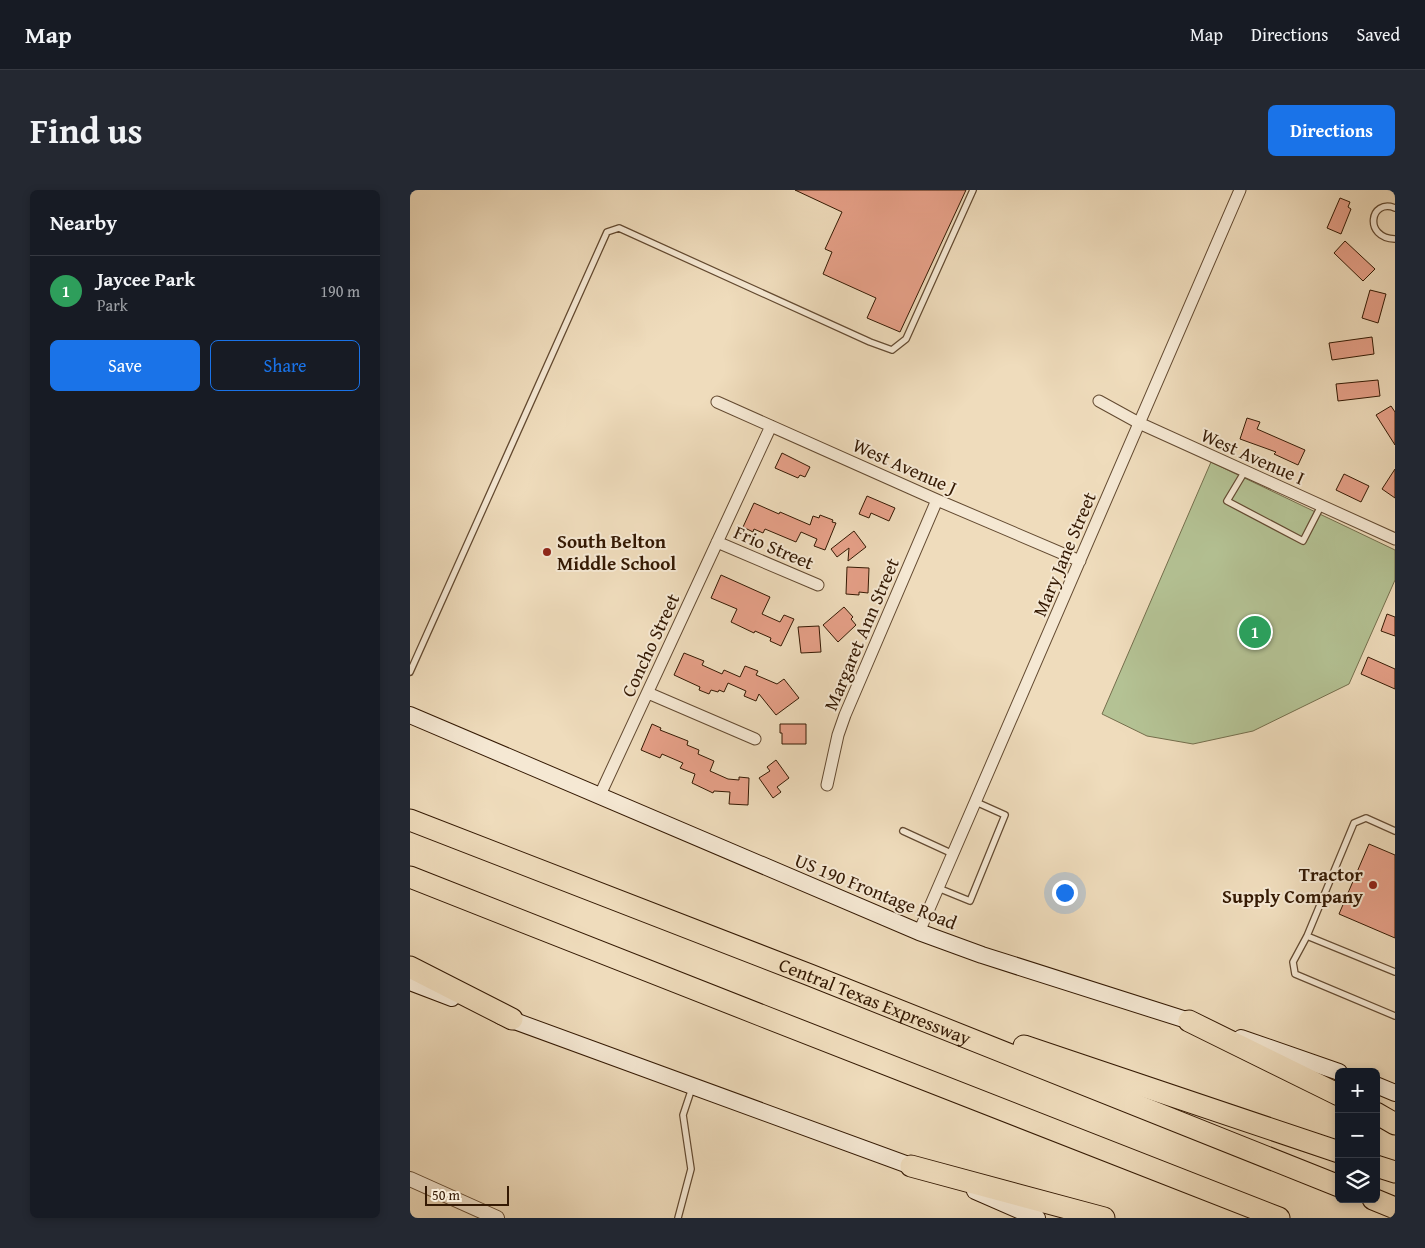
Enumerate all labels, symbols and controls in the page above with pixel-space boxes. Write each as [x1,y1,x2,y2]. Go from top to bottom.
text: Map [25,17,72,52]
text: Map [1190,21,1223,48]
text: Directions [1251,21,1328,48]
text: Saved [1356,21,1400,48]
text: Find us [30,105,143,156]
button: Directions [1268,105,1395,156]
text: Nearby [50,207,117,238]
text: Jaycee Park [97,265,195,293]
text: 1 [62,279,70,303]
text: 190 m [320,279,360,303]
text: Park [97,293,128,317]
button: Save [50,340,200,391]
button: Share [210,340,360,391]
street label: West Avenue I [1197,421,1310,491]
street label: West Avenue J [848,431,962,501]
street label: Mary Jane Street [1025,487,1103,621]
street label: Frio Street [730,518,819,576]
place label: South Belton Middle School [557,527,676,577]
marker: South Belton Middle School [541,546,553,558]
street label: Margaret Ann Street [816,553,906,715]
street label: Concho Street [614,588,686,701]
pin: 1 [1239,613,1271,651]
street label: US 190 Frontage Road [791,846,962,937]
place label: Tractor Supply Company [1222,860,1363,910]
marker: Tractor Supply Company [1367,879,1379,891]
your location [1052,880,1078,906]
street label: Central Texas Expressway [775,950,976,1052]
map controls [1335,1068,1380,1203]
button: + [1335,1068,1380,1113]
button: − [1335,1113,1380,1158]
button: layers [1335,1158,1380,1203]
scale bar [425,1183,509,1206]
text: 50 m [432,1185,460,1205]

